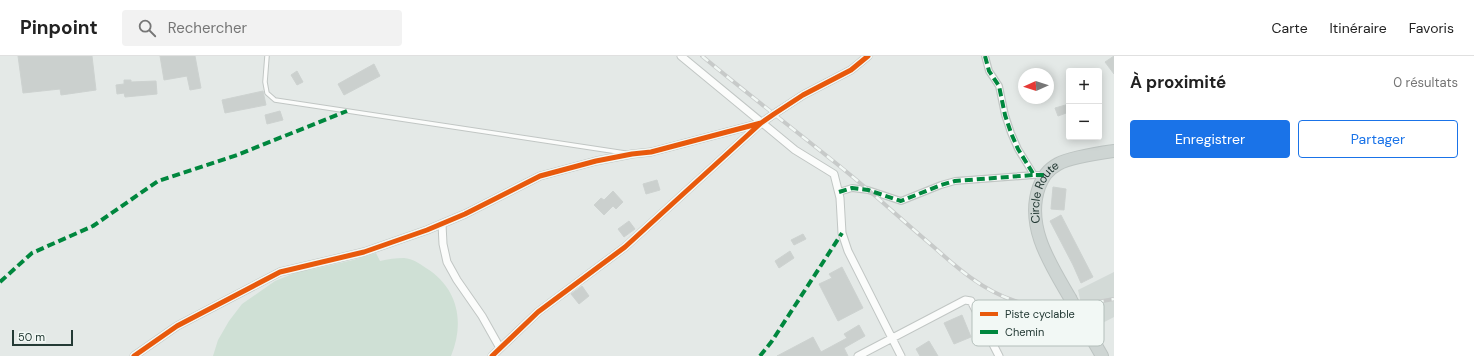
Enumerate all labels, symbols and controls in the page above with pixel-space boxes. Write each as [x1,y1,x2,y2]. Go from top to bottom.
search box [122,10,402,46]
text: Pinpoint [20,15,98,40]
icon: search [136,17,158,39]
text: Rechercher [168,18,247,38]
text: Carte [1272,19,1308,37]
text: Itinéraire [1330,19,1387,37]
text: Favoris [1409,19,1454,37]
north arrow [1018,68,1054,104]
map controls [1066,68,1102,140]
button: + [1066,68,1102,104]
text: À proximité [1130,71,1226,93]
text: 0 résultats [1393,74,1458,91]
button: − [1066,104,1102,140]
button: Enregistrer [1130,120,1290,158]
button: Partager [1298,120,1458,158]
street label: Circle Route [1027,157,1062,224]
legend [972,300,1104,346]
text: Piste cyclable [1005,307,1075,321]
text: Chemin [1005,325,1044,339]
scale bar [12,328,73,347]
text: 50 m [18,330,45,344]

